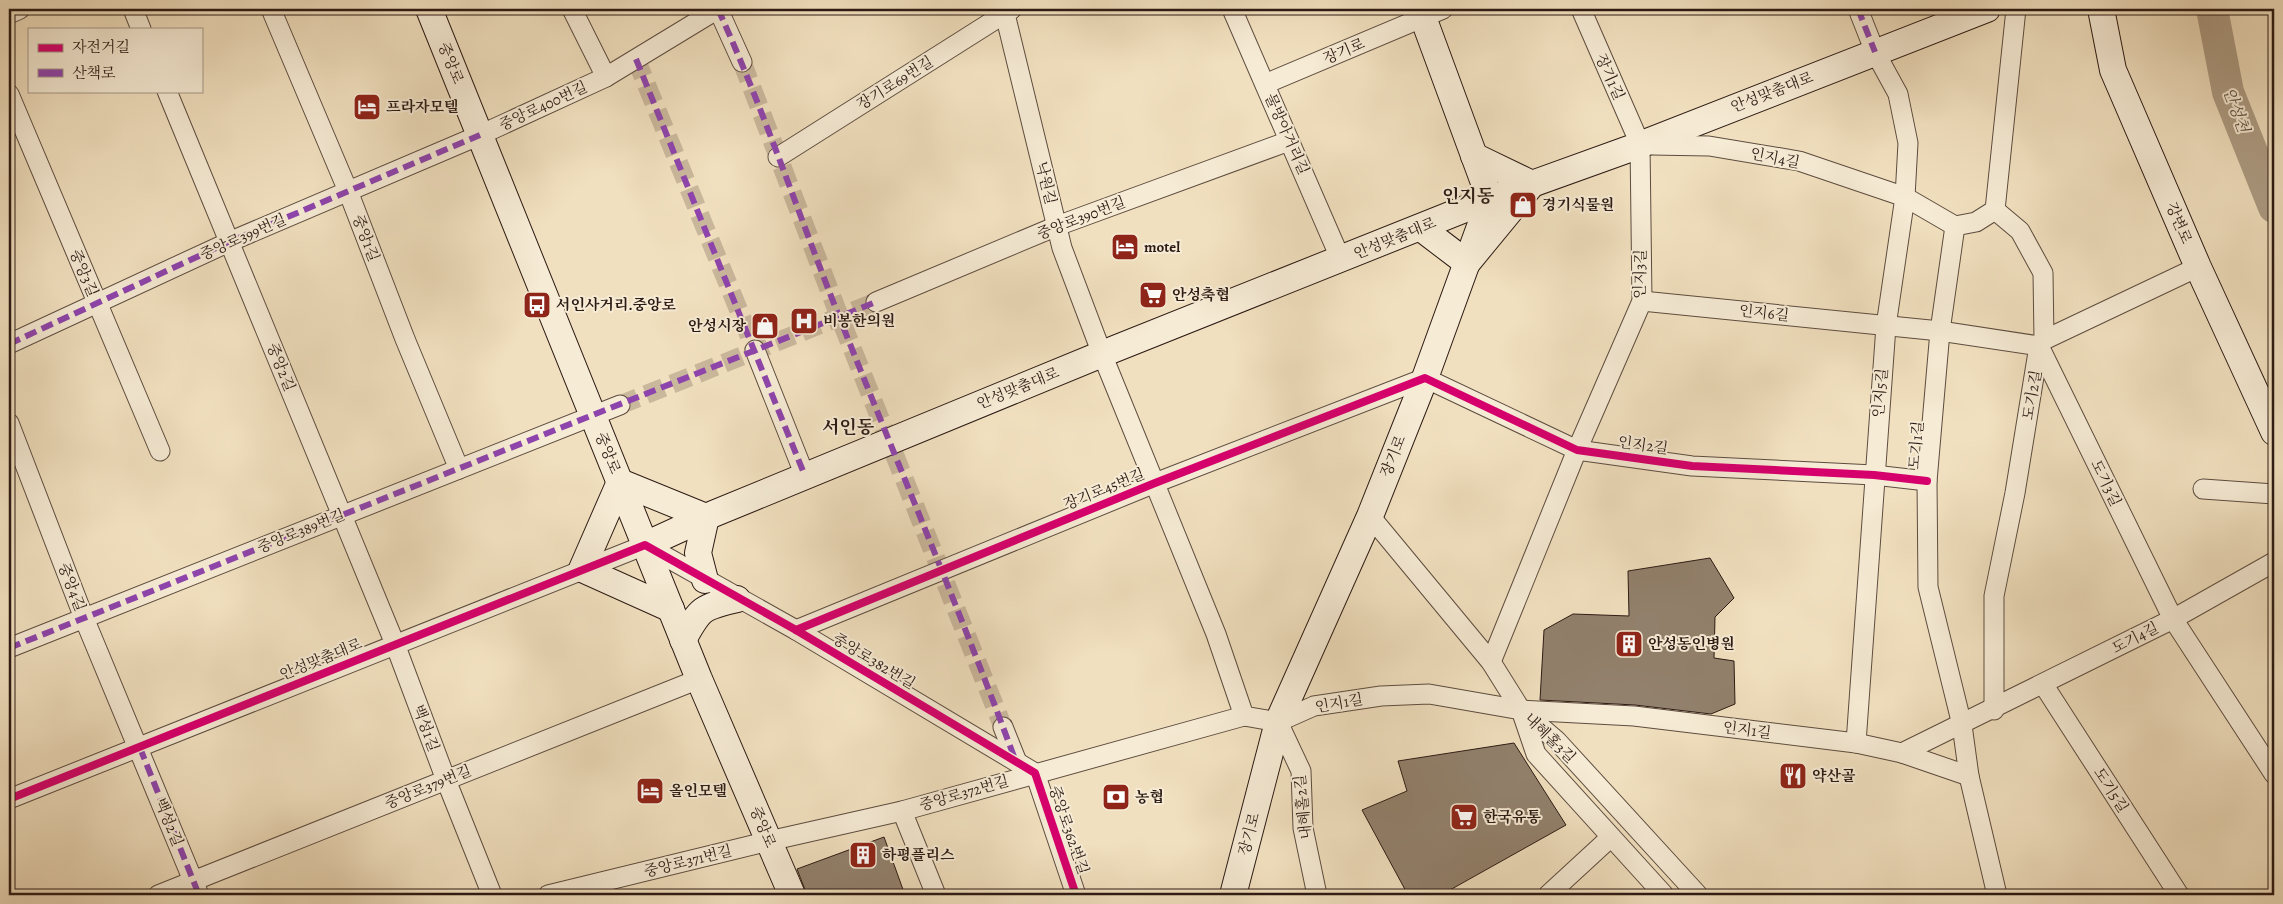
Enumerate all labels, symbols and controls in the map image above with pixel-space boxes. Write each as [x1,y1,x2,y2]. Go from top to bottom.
legend [28,28,202,92]
street label: 장기로 [1320,33,1368,69]
text: 자전거길 [72,37,130,57]
street label: 중앙로 [434,39,469,87]
street label: 장기1길 [1591,51,1629,103]
street label: 장기로69번길 [853,52,937,114]
text: 산책로 [72,63,116,83]
street label: 안성맞춤대로 [1728,67,1817,117]
street label: 중앙로400번길 [496,77,590,135]
water label: 안성천 [2218,84,2255,137]
street label: 물방아거리길 [1260,90,1314,178]
hotel icon: 프라자모텔 [352,92,382,122]
place label: 프라자모텔 [386,97,458,117]
street label: 인지4길 [1748,143,1802,173]
street label: 낙원길 [1031,159,1061,207]
district label: 인지동 [1442,184,1495,208]
shop icon: 경기식물원 [1508,190,1538,220]
street label: 중앙로390번길 [1034,192,1128,244]
place label: 경기식물원 [1542,195,1614,215]
street label: 강변로 [2161,199,2197,247]
street label: 중앙로399번길 [197,209,289,265]
street label: 중앙1길 [348,212,384,264]
street label: 안성맞춤대로 [1351,212,1440,264]
hotel icon: motel [1110,232,1140,262]
place label: motel [1144,237,1180,257]
street label: 중앙3길 [65,246,103,300]
street label: 인지3길 [1630,249,1650,299]
supermarket icon: 안성축협 [1138,280,1168,310]
place label: 안성축협 [1172,285,1230,305]
bus stop icon: 서인사거리.중앙로 [522,290,552,320]
place label: 서인사거리.중앙로 [556,295,677,315]
street label: 인지6길 [1738,300,1790,326]
hospital icon: 비봉한의원 [789,306,819,336]
shop icon: 안성시장 [750,311,780,341]
place label: 비봉한의원 [823,311,895,331]
place label: 안성시장 [688,316,747,336]
street label: 중앙2길 [262,340,300,394]
street label: 안성맞춤대로 [974,362,1063,414]
street label: 인지5길 [1868,367,1892,419]
street label: 도기2길 [2018,368,2046,422]
district label: 서인동 [822,415,875,439]
street label: 도기1길 [1904,420,1928,470]
street label: 중앙로 [591,429,626,477]
street label: 장기로 [1376,432,1411,480]
street label: 인지2길 [1617,432,1669,458]
street label: 도기3길 [2086,456,2126,510]
street label: 장기로45번길 [1061,464,1147,514]
street label: 중앙로389번길 [254,504,348,558]
street label: 중앙4길 [54,560,90,614]
street label: 도기4길 [2108,618,2162,658]
street label: 중앙로382번길 [829,628,919,694]
building icon: 안성동인병원 [1614,629,1644,659]
street label: 안성맞춤대로 [277,633,366,685]
place label: 안성동인병원 [1648,634,1735,654]
street label: 인지1길 [1313,689,1365,717]
street label: 백성1길 [408,702,444,754]
street label: 내혜홀3길 [1520,709,1580,767]
street label: 인지1길 [1722,717,1772,743]
street label: 중앙로379번길 [382,761,474,813]
restaurant icon: 약산골 [1778,761,1808,791]
street label: 도기5길 [2089,764,2133,816]
place label: 약산골 [1812,766,1856,786]
street label: 중앙로372번길 [917,771,1011,815]
street label: 내혜홀2길 [1290,774,1316,840]
hotel icon: 올인모텔 [635,776,665,806]
place label: 올인모텔 [669,781,727,801]
bank icon: 농협 [1101,782,1131,812]
street label: 중앙로362번길 [1044,783,1094,877]
place label: 농협 [1135,787,1164,807]
street label: 백성2길 [150,795,188,849]
supermarket icon: 한국유통 [1449,802,1479,832]
street label: 중앙로 [745,803,781,851]
place label: 한국유통 [1483,807,1541,827]
street label: 장기로 [1234,810,1264,858]
street label: 중앙로371번길 [642,840,734,882]
building icon: 하평플리스 [848,840,878,870]
place label: 하평플리스 [882,845,955,865]

